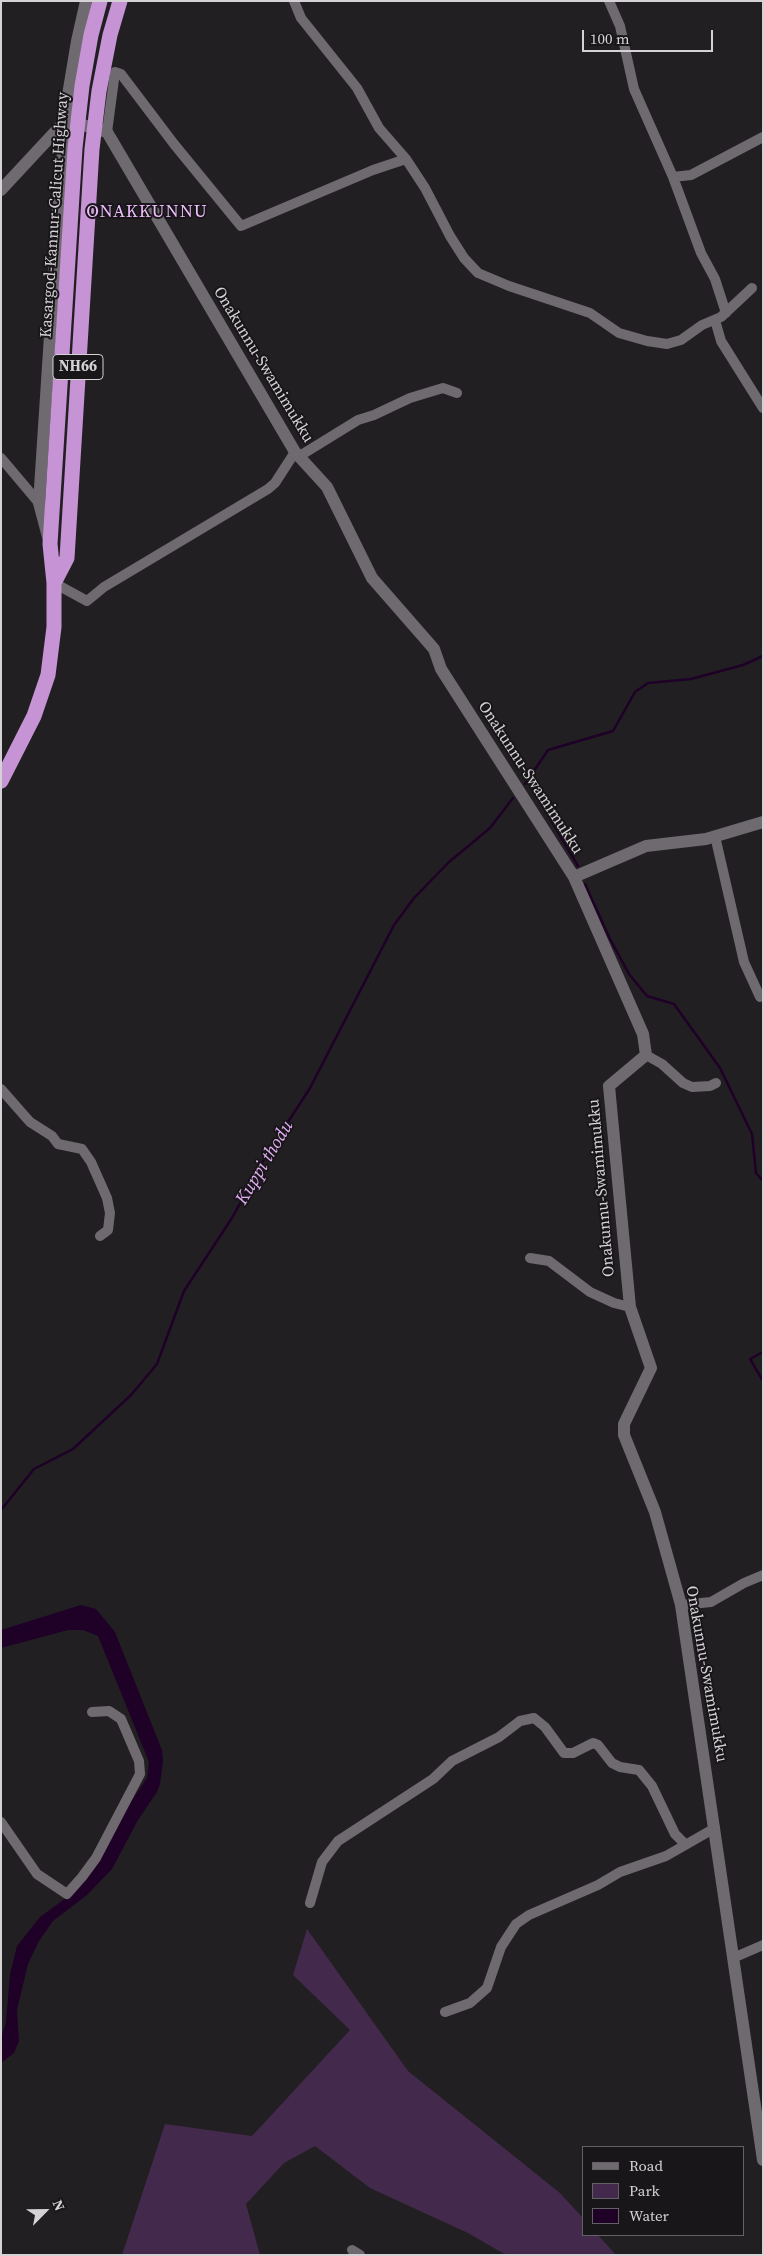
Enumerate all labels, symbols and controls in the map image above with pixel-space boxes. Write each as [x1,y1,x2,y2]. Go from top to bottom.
scale bar [584,20,715,52]
text: 100 m [590,28,630,49]
street label: Kasargod-Kannur-Calicut Highway [37,91,73,339]
district label: ONAKKUNNU [85,201,209,223]
street label: Onakunnu-Swamimukku [209,284,317,446]
road number: NH66 [53,354,103,380]
street label: Onakunnu-Swamimukku [473,698,587,858]
street label: Onakunnu-Swamimukku [585,1098,619,1278]
water label: Kuppi thodu [231,1117,299,1209]
street label: Onakunnu-Swamimukku [681,1584,731,1764]
legend [582,2146,744,2236]
text: Road [629,2155,663,2176]
text: Park [629,2180,660,2201]
north arrow [20,2186,70,2236]
text: N [48,2197,70,2214]
text: Water [629,2205,669,2226]

